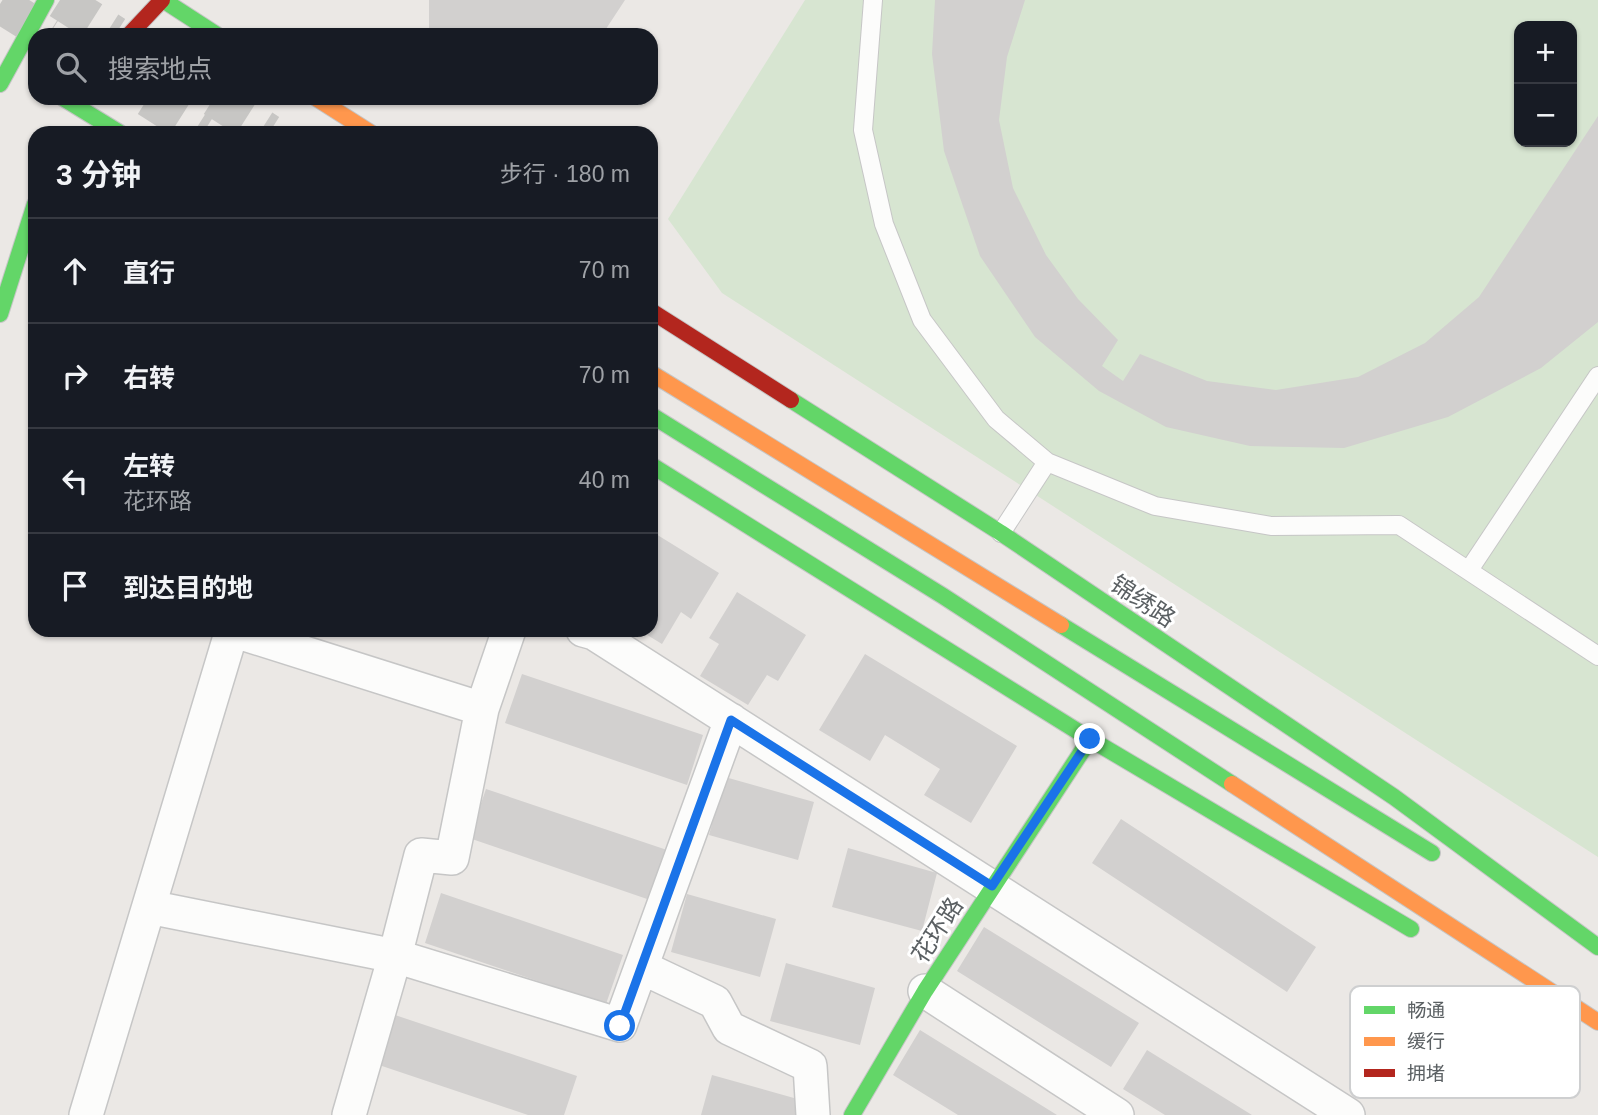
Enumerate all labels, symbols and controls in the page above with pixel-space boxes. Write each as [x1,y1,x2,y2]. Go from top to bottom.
map controls [1514,21,1577,147]
button: + [1514,21,1577,84]
search box [28,28,658,105]
icon: search [52,48,90,86]
text: 搜索地点 [108,54,212,84]
button: − [1514,84,1577,147]
text: 3 分钟 [56,158,141,191]
text: 步行 · 180 m [500,161,630,187]
icon: ahead [56,252,94,290]
text: 70 m [579,257,630,283]
text: 直行 [123,258,175,288]
icon: right [56,357,94,395]
text: 70 m [579,362,630,388]
text: 右转 [123,363,175,393]
text: 左转 [123,451,175,481]
icon: left [56,462,94,500]
text: 40 m [579,467,630,493]
text: 花环路 [123,488,192,514]
icon: arrive [56,567,94,605]
street label: 锦绣路 [1106,570,1180,632]
text: 到达目的地 [123,573,253,603]
route end [1074,723,1105,754]
street label: 花环路 [906,892,968,968]
legend [1350,986,1580,1098]
text: 畅通 [1407,1000,1445,1021]
route start [604,1010,635,1041]
text: 缓行 [1407,1031,1445,1052]
text: 拥堵 [1407,1063,1445,1084]

